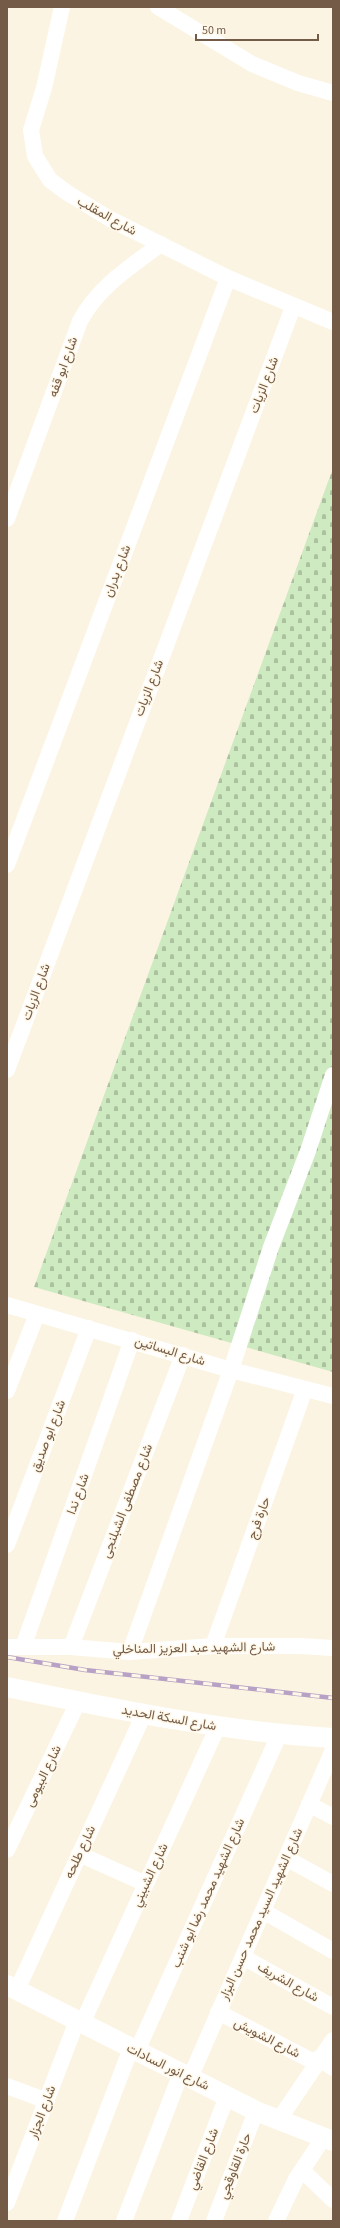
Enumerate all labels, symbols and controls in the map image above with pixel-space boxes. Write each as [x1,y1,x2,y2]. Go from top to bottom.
scale bar [196,16,318,42]
text: 50 m [202,22,226,39]
street label: شارع المقلب [74,192,140,240]
street label: شارع ابو قفه [44,334,82,400]
street label: شارع الزيات [245,354,283,416]
street label: شارع بدران [99,542,135,600]
street label: شارع الزيات [130,657,168,719]
street label: شارع الزيات [17,961,55,1023]
street label: شارع البساتين [133,1332,207,1370]
street label: شارع ابو صديق [26,1397,70,1475]
street label: شارع مصطفى الشبلنجى [97,1441,157,1561]
street label: شارع ندا [62,1471,94,1517]
street label: حارة فرج [243,1494,275,1542]
street label: شارع الشهيد عبد العزيز المناخلي [113,1638,275,1659]
street label: شارع السكة الحديد [120,1701,218,1735]
street label: شارع البيومى [20,1742,66,1810]
street label: شارع الشهيد محمد رضا ابو شنب [167,1815,249,1971]
street label: شارع طلحه [60,1822,100,1882]
street label: شارع الشهيد السيد محمد حسن البزار [214,1825,307,2004]
street label: شارع الشبيني [127,1840,174,1910]
street label: شارع الشريف [254,1958,322,2006]
street label: شارع الشويش [231,2014,303,2062]
street label: شارع انور السادات [124,2039,212,2095]
street label: شارع الجزار [23,2083,60,2142]
street label: شارع القاضي [183,2126,224,2193]
street label: حارة القاوقجي [214,2130,257,2202]

